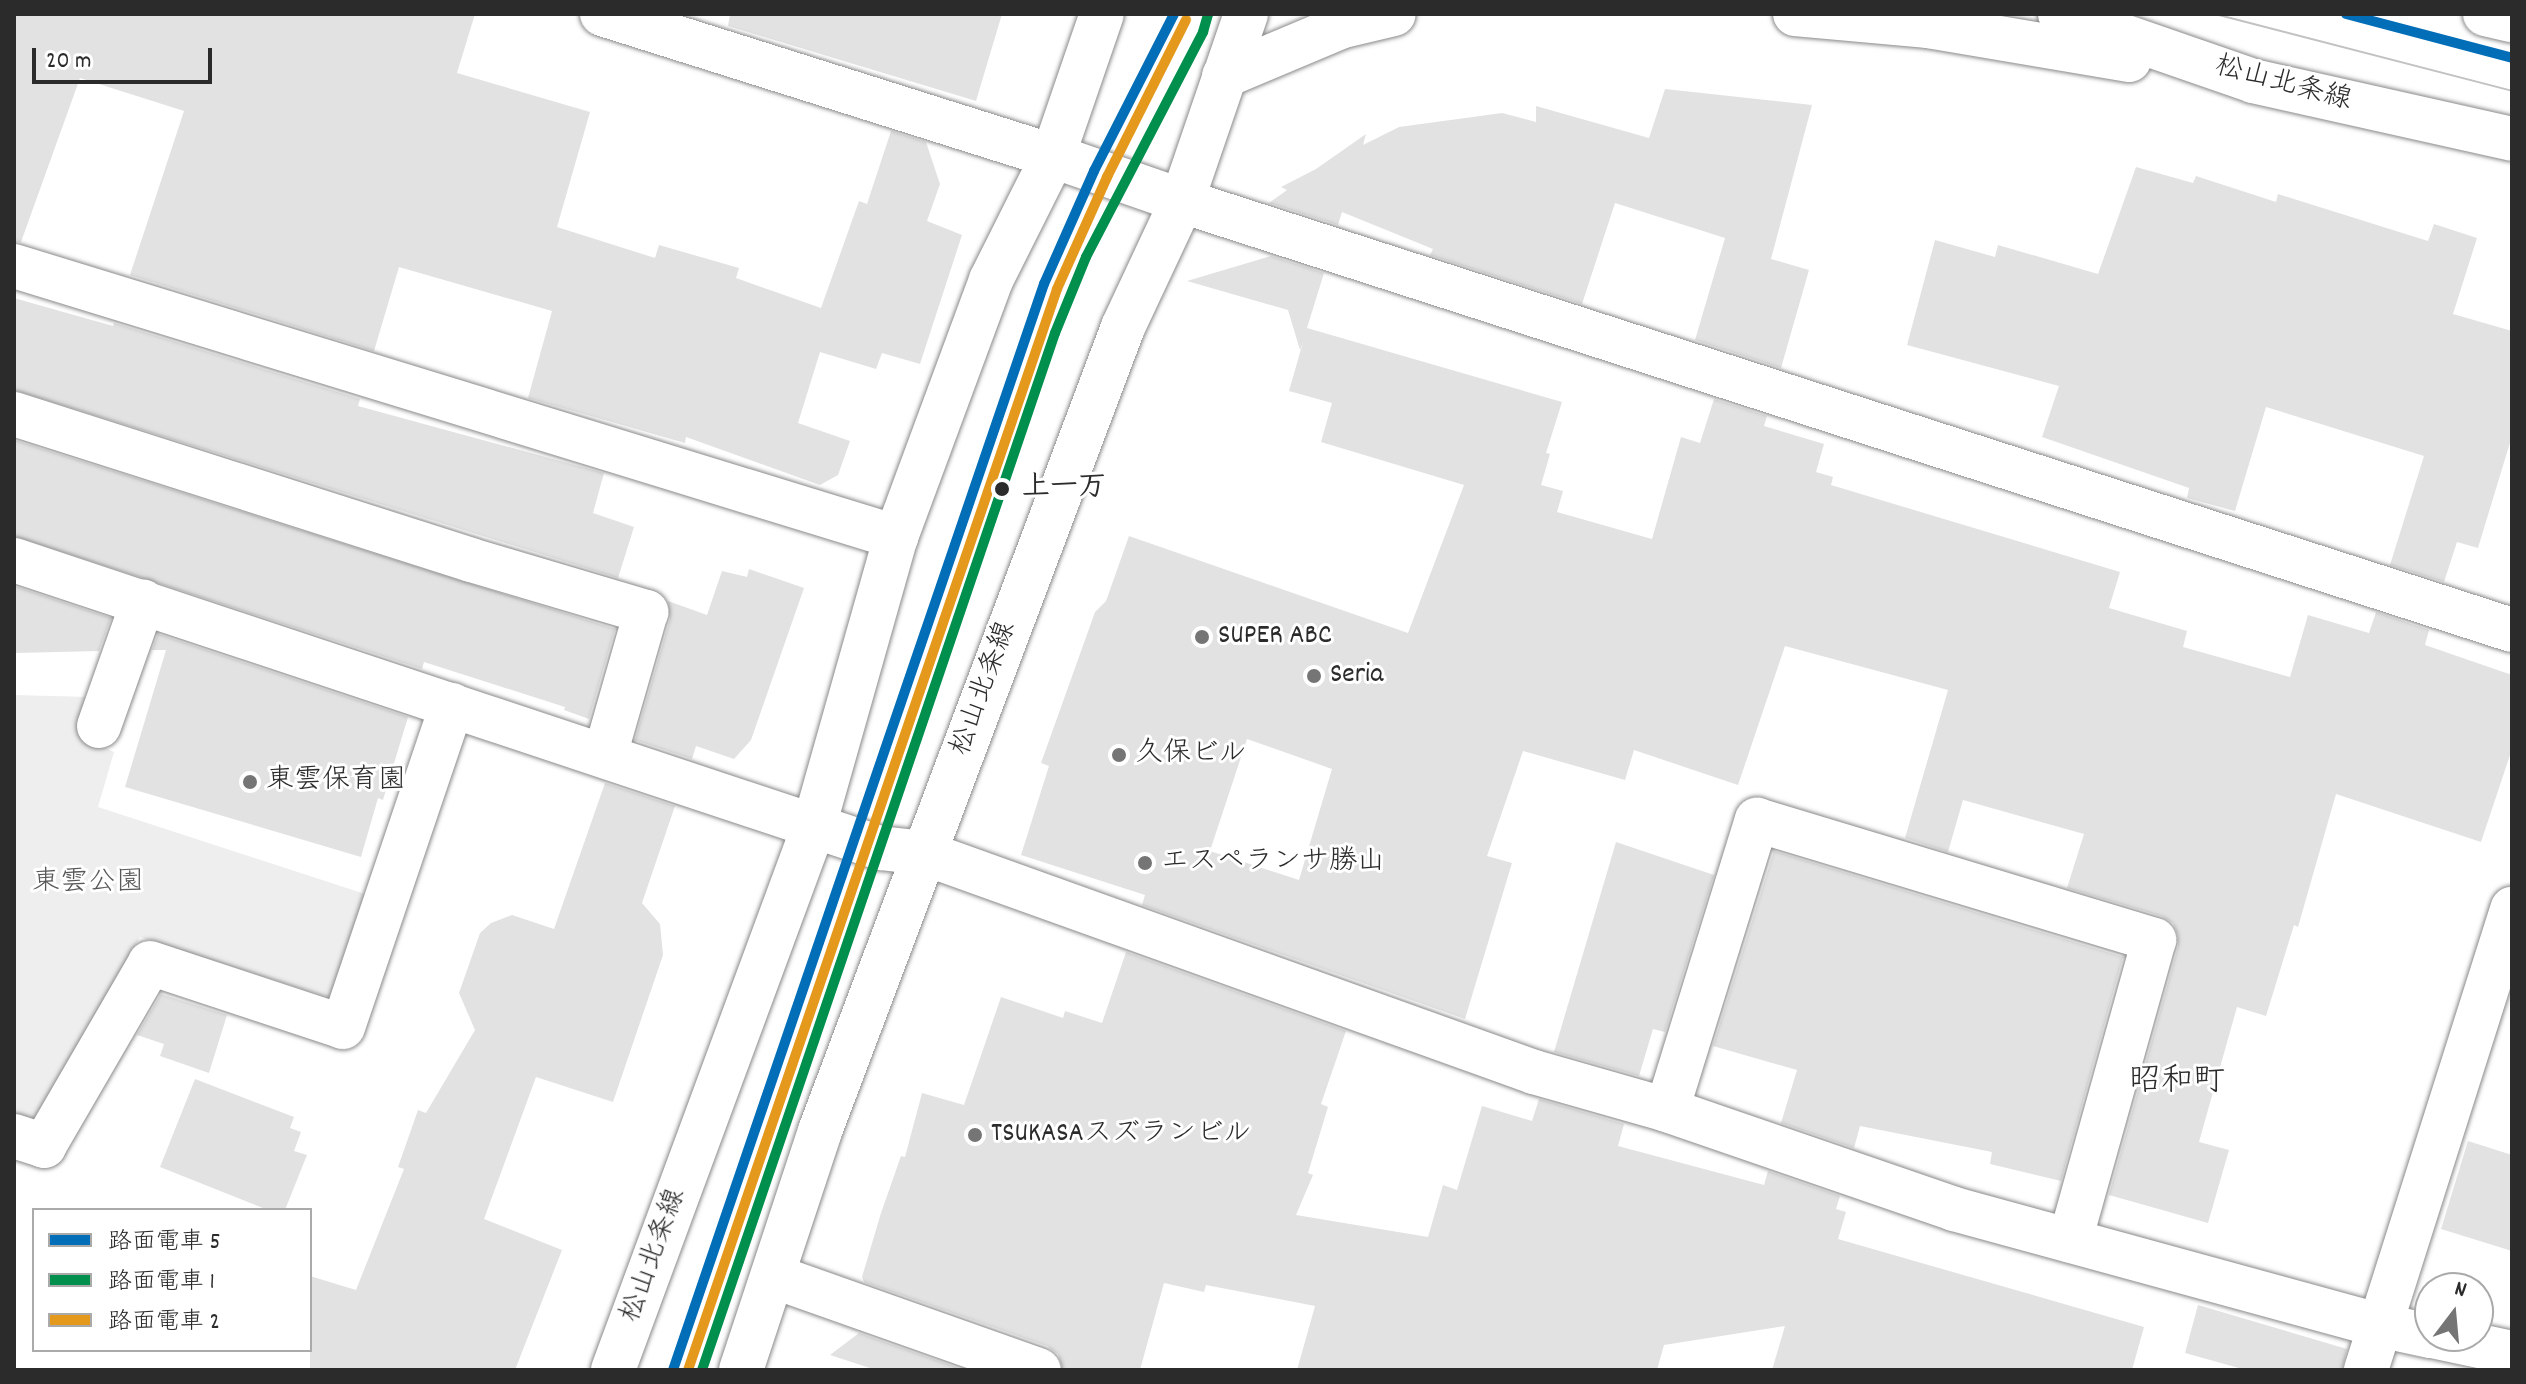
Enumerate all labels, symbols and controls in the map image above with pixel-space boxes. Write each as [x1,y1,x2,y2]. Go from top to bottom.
scale bar [36,32,216,82]
text: 20 m [46,45,92,79]
street label: 松山北条線 [2211,51,2355,119]
place label: 上一万 [1022,472,1106,506]
marker: 上一万 [989,476,1015,502]
street label: 松山北条線 [945,617,1025,761]
place label: SUPER ABC [1218,620,1332,654]
marker: SUPER ABC [1193,628,1211,646]
place label: Seria [1330,659,1383,693]
marker: Seria [1305,667,1323,685]
place label: 久保ビル [1135,738,1247,772]
marker: 久保ビル [1110,746,1128,764]
place label: 東雲保育園 [266,765,406,799]
marker: 東雲保育園 [241,773,259,791]
place label: エスペランサ勝山 [1161,846,1385,880]
marker: エスペランサ勝山 [1136,854,1154,872]
park label: 東雲公園 [32,867,144,901]
district label: 昭和町 [2129,1064,2225,1102]
place label: TSUKASAスズランビル [991,1118,1252,1152]
marker: TSUKASAスズランビル [966,1126,984,1144]
street label: 松山北条線 [615,1184,695,1328]
legend [32,1208,312,1352]
text: 路面電車 5 [108,1226,221,1260]
text: 路面電車 1 [108,1266,215,1300]
north arrow [2414,1272,2494,1352]
text: N [2451,1274,2470,1307]
text: 路面電車 2 [108,1306,220,1340]

